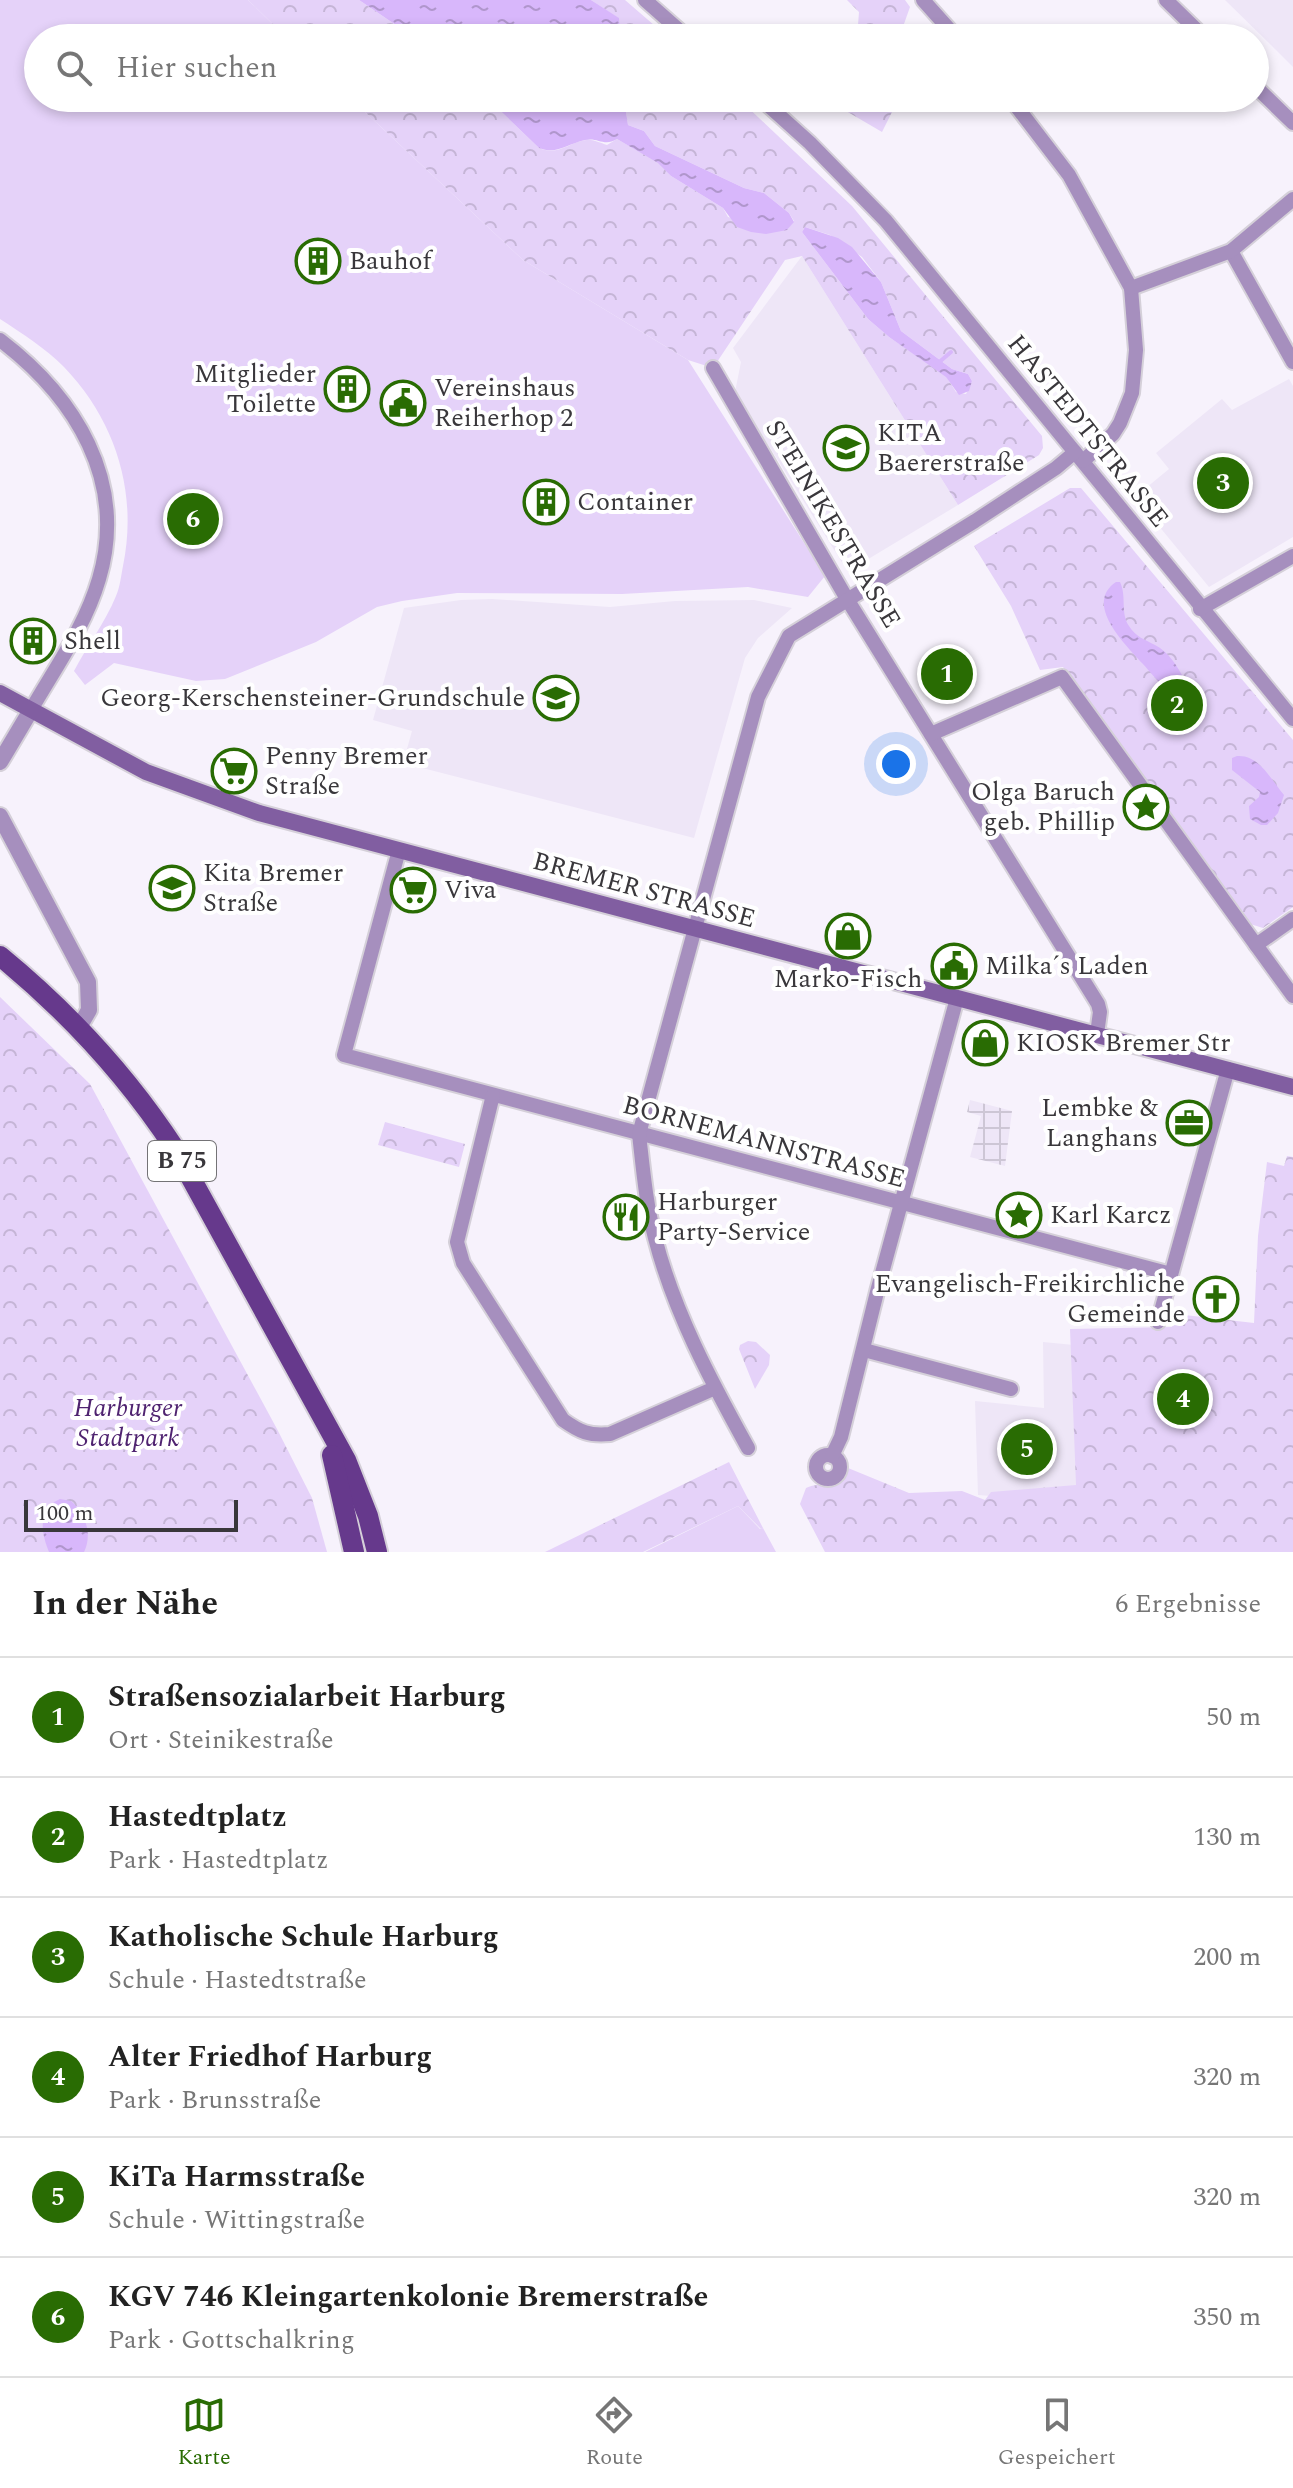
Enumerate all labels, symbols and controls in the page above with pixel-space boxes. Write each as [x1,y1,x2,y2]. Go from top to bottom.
search box [24,24,1269,112]
text: Hier suchen [116,45,277,91]
icon: search [52,46,96,90]
building icon: Bauhof [294,237,342,285]
place label: Bauhof [349,241,434,281]
street label: HASTEDTSTRASSE [997,326,1179,536]
place label: Mitglieder Toilette [194,354,316,424]
building icon: Mitglieder Toilette [323,365,371,413]
place label: Vereinshaus Reiherhop 2 [434,368,575,438]
public building icon: Vereinshaus Reiherhop 2 [379,379,427,427]
street label: STEINIKESTRASSE [755,412,911,636]
place label: KITA Baererstraße [877,413,1025,483]
school or university icon: KITA Baererstraße [822,424,870,472]
pin: 3 [1197,453,1249,513]
building icon: Container [522,478,570,526]
place label: Container [577,482,693,522]
pin: 6 [167,489,219,549]
building icon: Shell [9,617,57,665]
place label: Shell [64,621,121,661]
pin: 1 [921,644,973,704]
school or university icon: Georg-Kerschensteiner-Grundschule [532,674,580,722]
pin: 2 [1151,675,1203,735]
place label: Georg-Kerschensteiner-Grundschule [100,678,525,718]
place label: Penny Bremer Straße [265,736,428,806]
your location [876,744,916,784]
supermarket icon: Penny Bremer Straße [210,747,258,795]
place label: Olga Baruch geb. Phillip [971,772,1115,842]
place icon: Olga Baruch geb. Phillip [1122,783,1170,831]
street label: BREMER STRASSE [528,841,760,939]
place label: Kita Bremer Straße [203,853,343,923]
school or university icon: Kita Bremer Straße [148,864,196,912]
supermarket icon: Viva [389,866,437,914]
place label: Viva [444,870,497,910]
shop icon: Marko-Fisch [824,912,872,960]
public building icon: Milka´s Laden [930,942,978,990]
place label: Milka´s Laden [985,946,1149,986]
place label: Marko-Fisch [774,959,922,999]
shop icon: KIOSK Bremer Str [961,1019,1009,1067]
place label: KIOSK Bremer Str [1016,1023,1230,1063]
street label: BORNEMANNSTRASSE [618,1085,910,1199]
place label: Lembke & Langhans [1041,1088,1159,1158]
office icon: Lembke & Langhans [1165,1099,1213,1147]
road number: B 75 [148,1141,216,1181]
place label: Harburger Party-Service [657,1182,810,1252]
place icon: Karl Karcz [995,1191,1043,1239]
restaurant icon: Harburger Party-Service [602,1193,650,1241]
place label: Karl Karcz [1050,1195,1172,1235]
place label: Evangelisch-Freikirchliche Gemeinde [875,1264,1185,1334]
church icon: Evangelisch-Freikirchliche Gemeinde [1192,1275,1240,1323]
pin: 4 [1157,1369,1209,1429]
park label: Harburger Stadtpark [74,1388,183,1458]
pin: 5 [1001,1419,1053,1479]
scale bar [24,1496,238,1532]
text: 100 m [36,1497,93,1530]
text: In der Nähe [32,1578,218,1630]
text: 6 Ergebnisse [1115,1584,1261,1624]
text: Straßensozialarbeit Harburg [108,1674,506,1720]
text: 1 [51,1697,65,1737]
text: 50 m [1206,1697,1261,1737]
text: Ort · Steinikestraße [108,1720,334,1760]
text: Hastedtplatz [108,1794,287,1840]
text: 2 [51,1817,65,1857]
text: 130 m [1193,1817,1261,1857]
text: Park · Hastedtplatz [108,1840,328,1880]
text: Katholische Schule Harburg [108,1914,499,1960]
text: 3 [51,1937,65,1977]
text: 200 m [1193,1937,1261,1977]
text: Schule · Hastedtstraße [108,1960,367,2000]
text: Alter Friedhof Harburg [108,2034,432,2080]
text: 4 [51,2057,65,2097]
text: 320 m [1193,2057,1261,2097]
text: Park · Brunsstraße [108,2080,321,2120]
text: KiTa Harmsstraße [108,2154,365,2200]
text: 5 [51,2177,65,2217]
text: 320 m [1193,2177,1261,2217]
text: Schule · Wittingstraße [108,2200,365,2240]
text: KGV 746 Kleingartenkolonie Bremerstraße [108,2274,708,2320]
text: 6 [51,2297,65,2337]
text: 350 m [1193,2297,1261,2337]
text: Park · Gottschalkring [108,2320,355,2360]
tab: Karte [177,2393,231,2474]
tab: Route [586,2393,643,2474]
tab: Gespeichert [998,2393,1116,2474]

